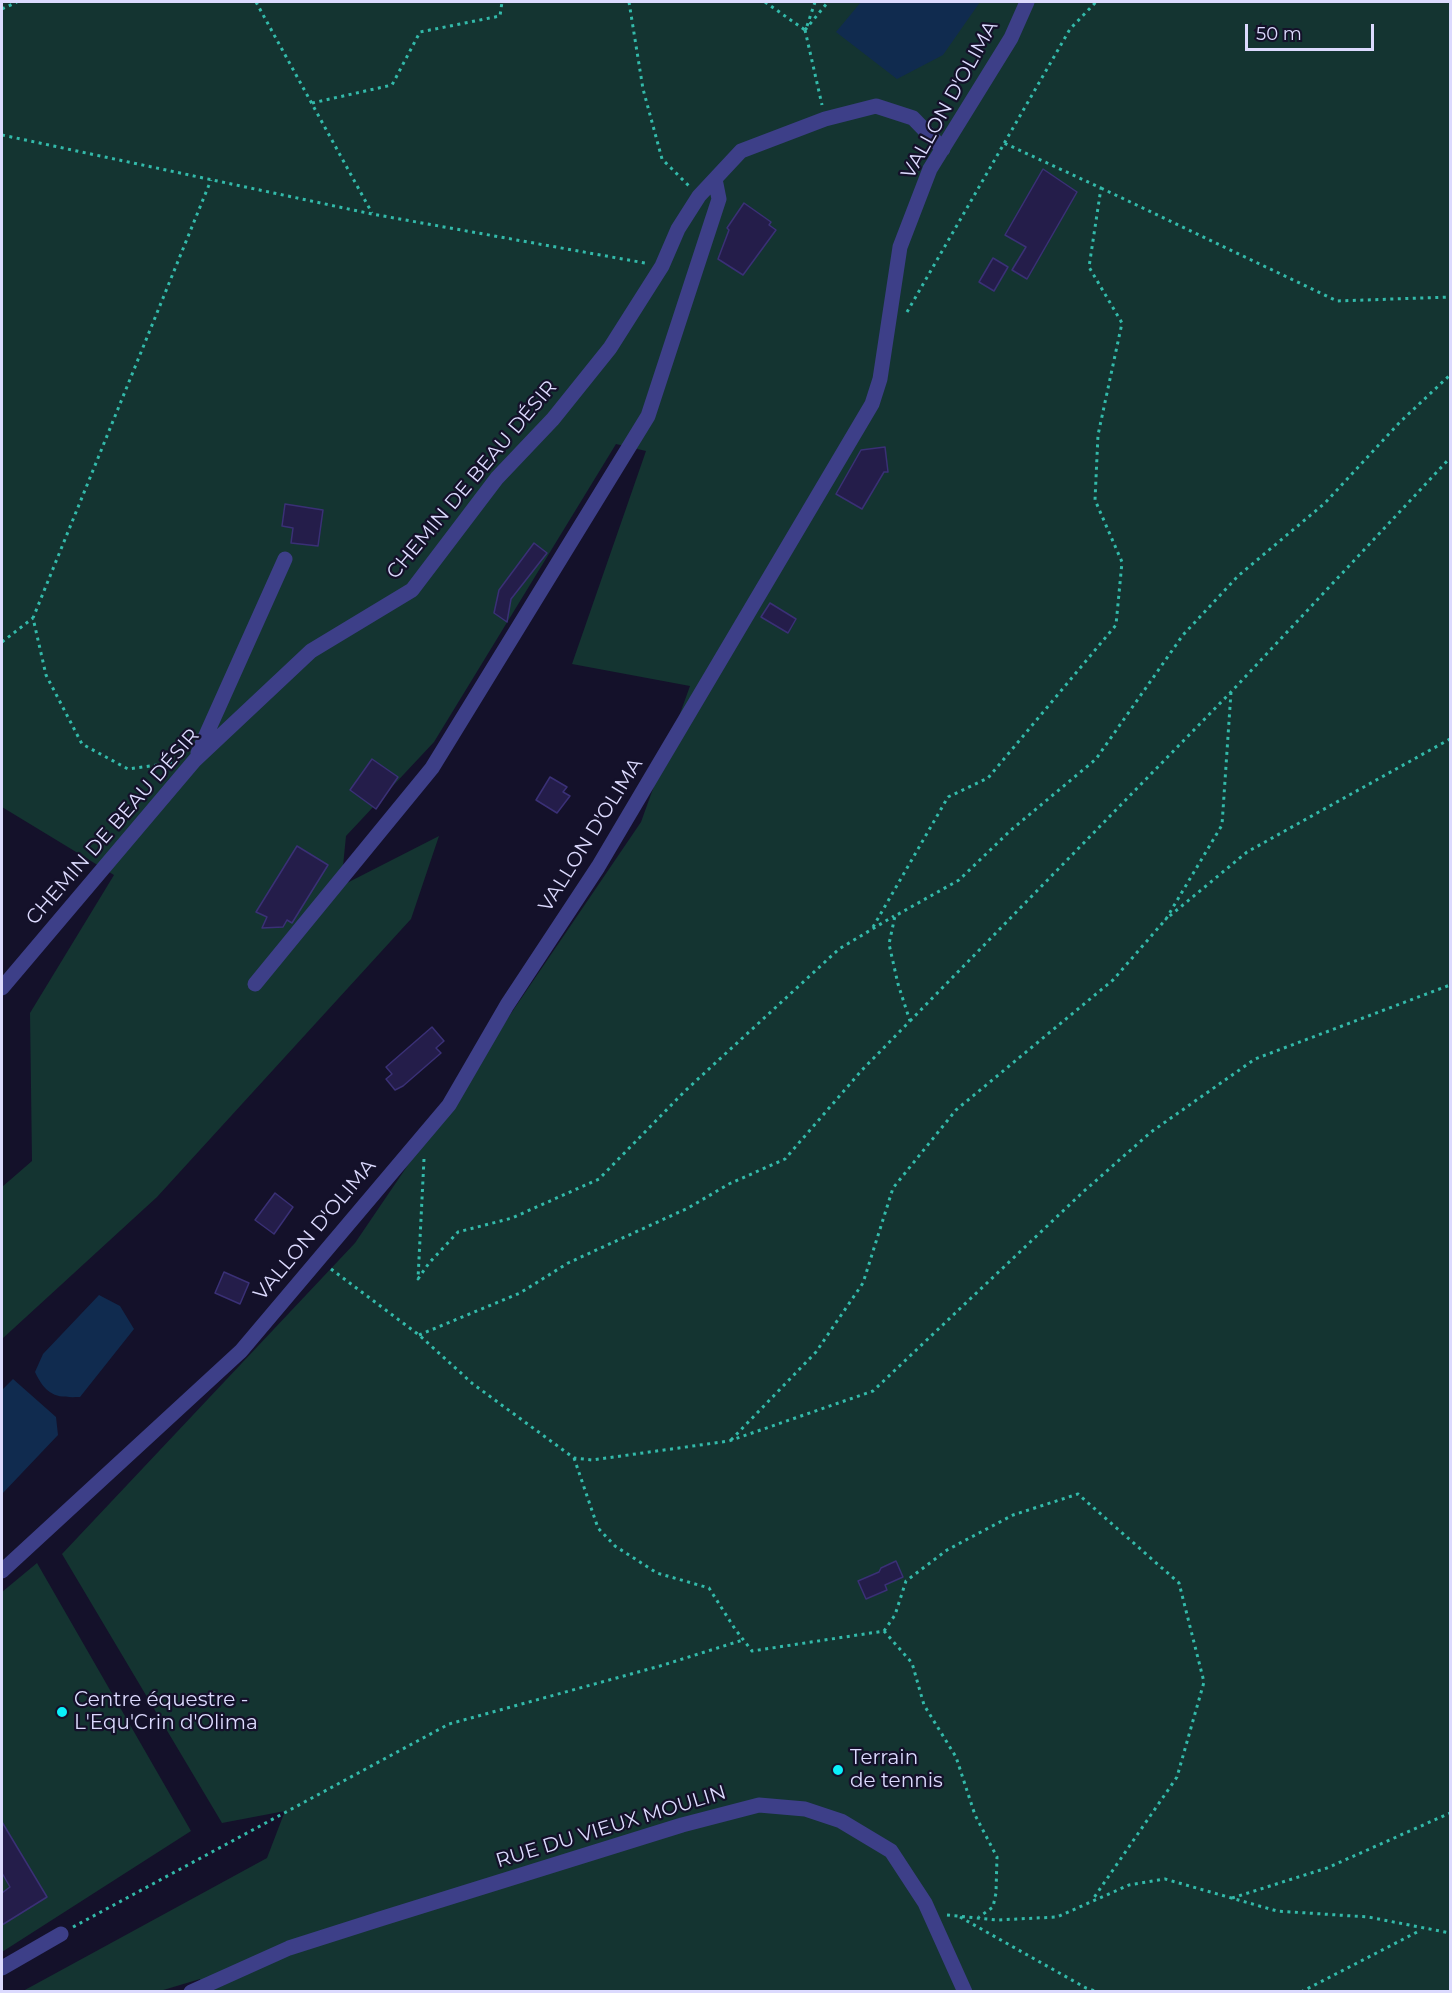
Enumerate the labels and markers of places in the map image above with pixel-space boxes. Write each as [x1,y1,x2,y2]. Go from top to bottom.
place label: Centre équestre - L'Equ'Crin d'Olima [74,1688,258,1735]
marker: Centre équestre - L'Equ'Crin d'Olima [55,1705,69,1719]
place label: Terrain de tennis [850,1746,943,1793]
marker: Terrain de tennis [831,1763,845,1777]

